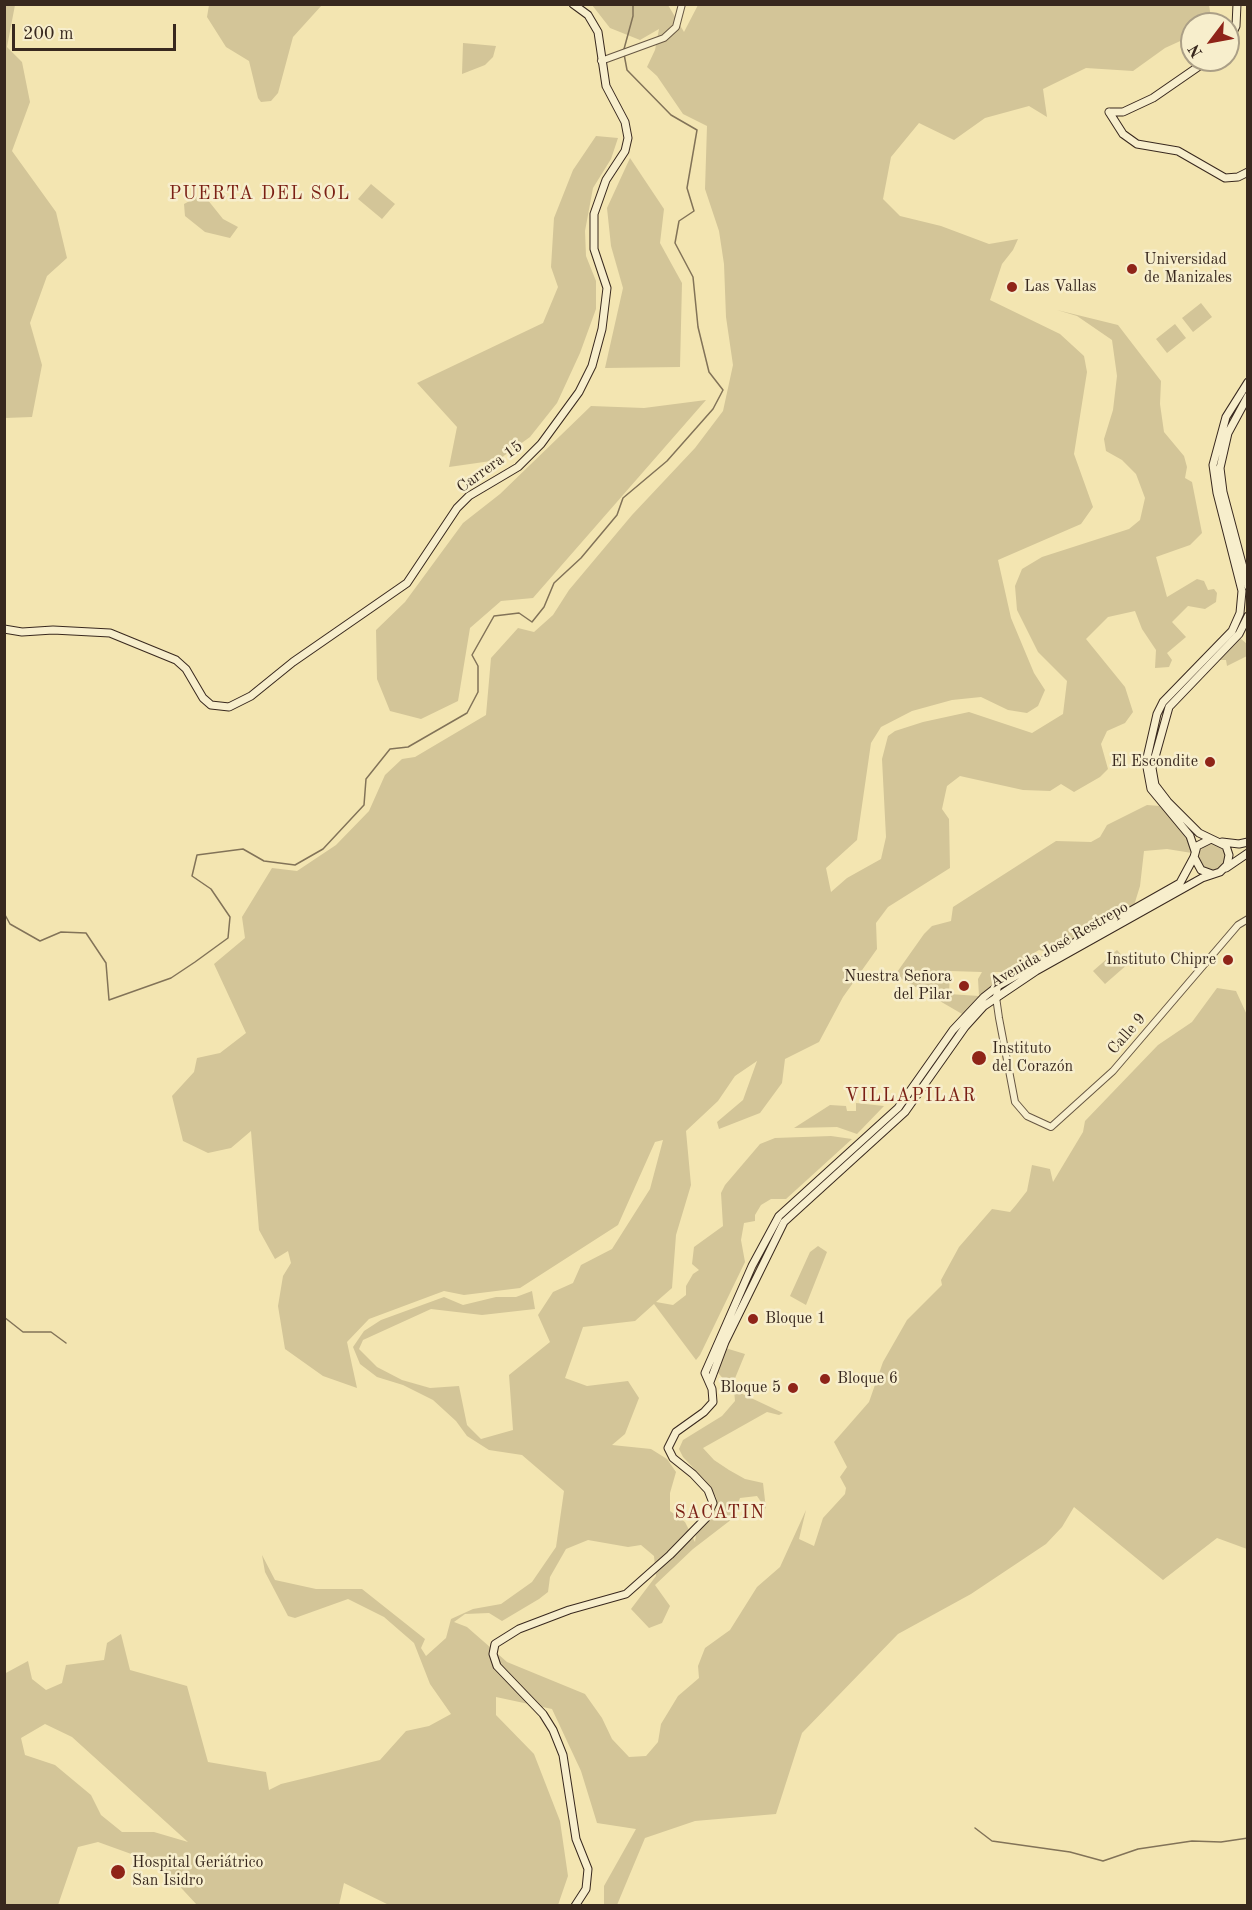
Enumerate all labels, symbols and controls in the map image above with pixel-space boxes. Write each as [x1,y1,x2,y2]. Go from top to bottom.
scale bar [15,12,178,50]
north arrow [1180,12,1240,72]
text: 200 m [23,25,74,43]
text: N [1186,41,1206,60]
district label: PUERTA DEL SOL [169,183,351,205]
place label: Universidad de Manizales [1144,250,1232,288]
marker: Universidad de Manizales [1125,262,1139,276]
place label: Las Vallas [1024,277,1097,297]
marker: Las Vallas [1005,280,1019,294]
street label: Carrera 15 [453,437,527,497]
place label: El Escondite [1111,752,1198,772]
marker: El Escondite [1203,755,1217,769]
street label: Avenida José Restrepo [986,897,1132,993]
place label: Instituto Chipre [1106,950,1216,970]
marker: Instituto Chipre [1221,953,1235,967]
place label: Nuestra Señora del Pilar [844,967,952,1005]
marker: Nuestra Señora del Pilar [957,979,971,993]
street label: Calle 9 [1104,1009,1150,1059]
place label: Instituto del Corazón [992,1039,1073,1077]
marker: Instituto del Corazón [970,1049,988,1067]
district label: VILLAPILAR [845,1085,977,1107]
place label: Bloque 1 [765,1309,826,1329]
marker: Bloque 1 [746,1312,760,1326]
place label: Bloque 6 [837,1369,898,1389]
marker: Bloque 6 [818,1372,832,1386]
place label: Bloque 5 [720,1378,781,1398]
marker: Bloque 5 [786,1381,800,1395]
district label: SACATIN [674,1502,766,1524]
place label: Hospital Geriátrico San Isidro [132,1853,263,1891]
marker: Hospital Geriátrico San Isidro [109,1863,127,1881]

